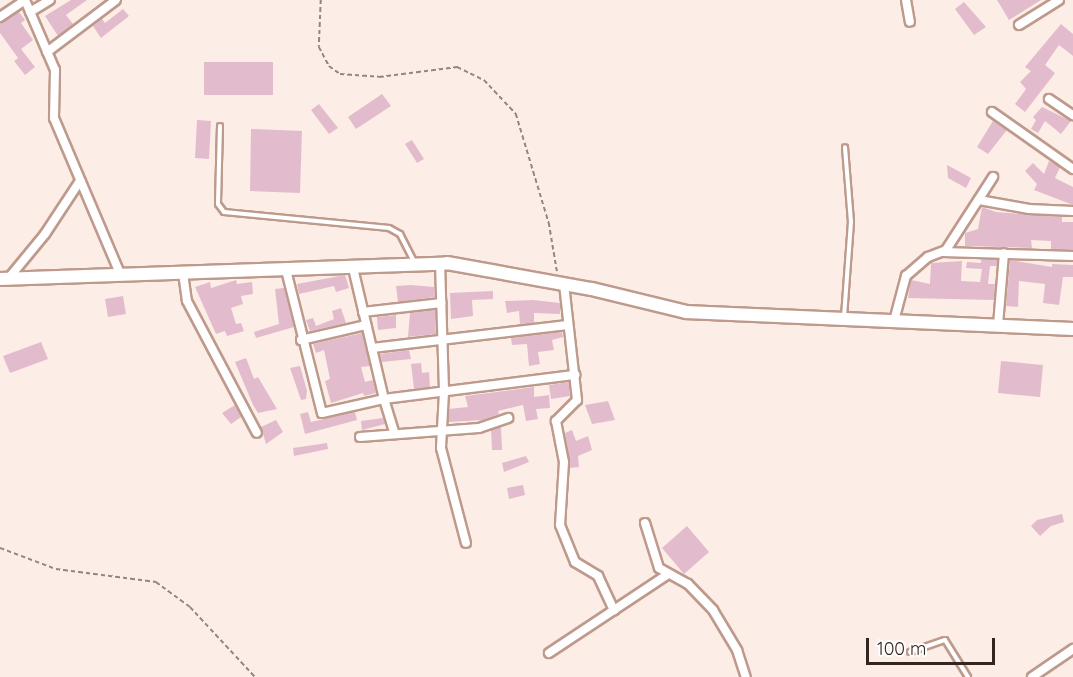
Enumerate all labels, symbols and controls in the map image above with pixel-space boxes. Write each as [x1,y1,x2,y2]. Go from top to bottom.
scale bar [869,626,998,664]
text: 100 m [877,637,926,660]

